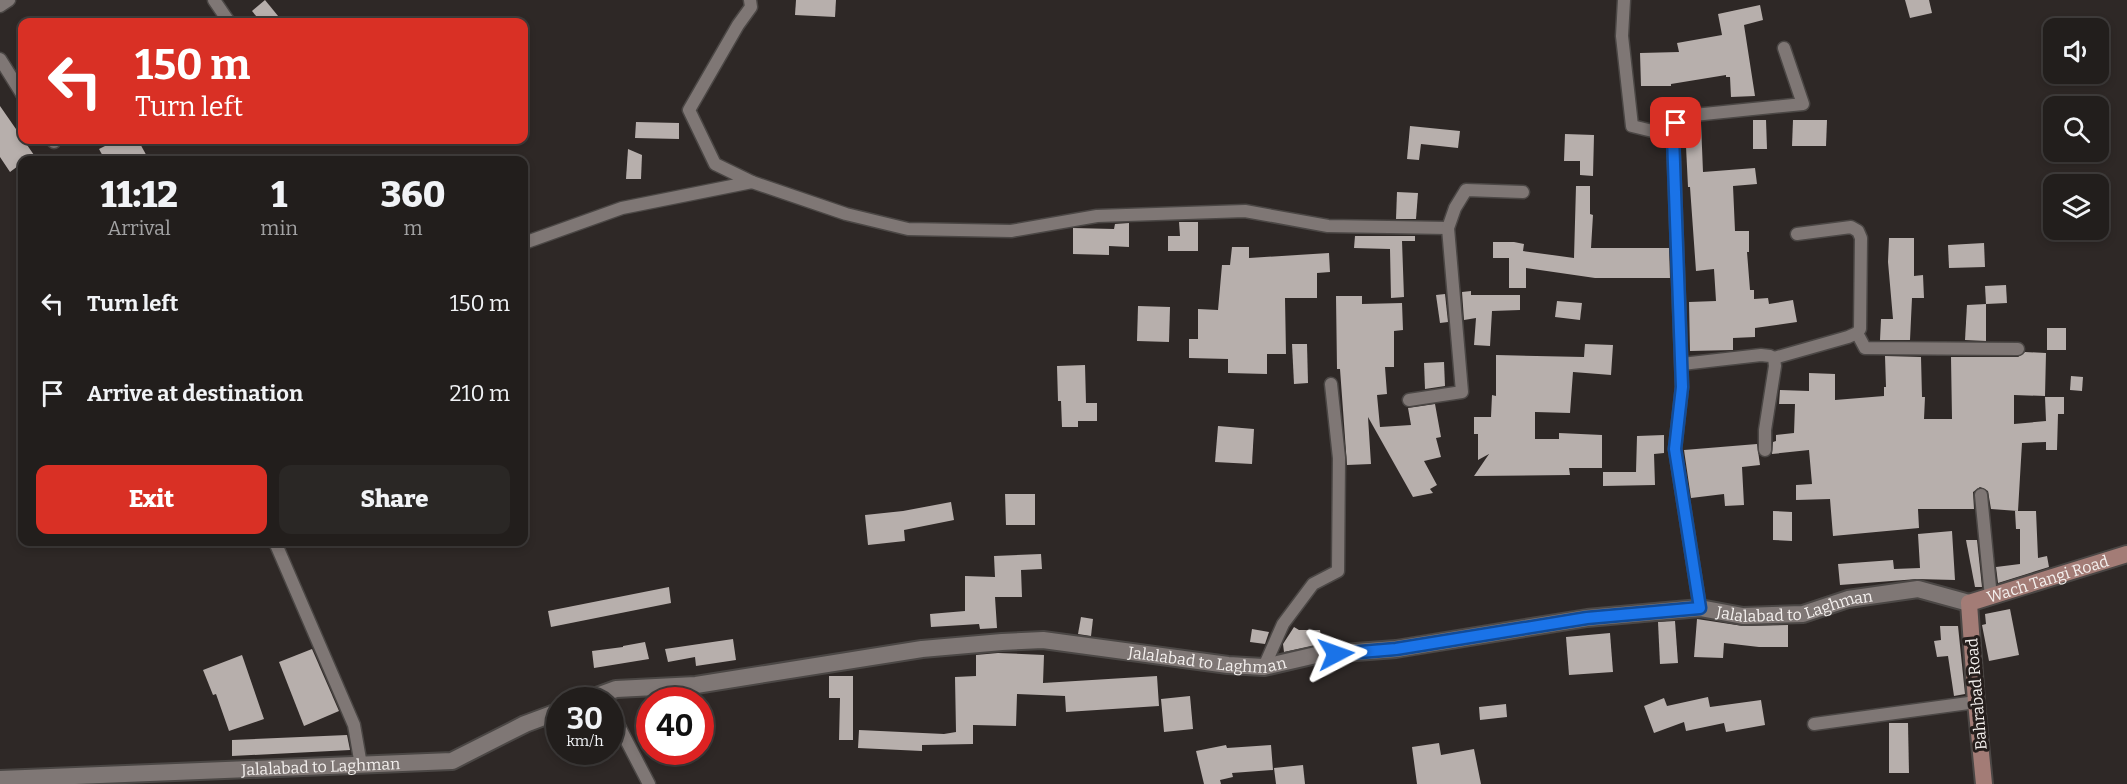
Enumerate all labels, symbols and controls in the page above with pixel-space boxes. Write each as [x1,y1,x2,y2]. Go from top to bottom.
map controls [2043,18,2109,240]
button: sound [2043,18,2109,84]
text: 150 m [135,40,250,90]
icon: left [36,42,114,120]
text: Turn left [135,91,243,123]
button: search [2043,96,2109,162]
pin [1650,97,1701,148]
icon: arrive [1659,106,1692,139]
text: 11:12 [101,173,178,217]
text: 1 [271,173,287,217]
text: 360 [381,173,445,217]
button: layers [2043,174,2109,240]
text: Arrival [107,216,171,240]
text: min [260,216,298,240]
text: m [403,216,423,240]
icon: left [36,287,69,320]
text: Turn left [87,290,179,317]
text: 150 m [450,290,510,317]
icon: arrive [36,377,69,410]
text: Arrive at destination [87,380,303,407]
text: 210 m [450,380,510,407]
button: Exit [36,465,267,534]
button: Share [279,465,510,534]
street label: Wach Tangi Road [1985,551,2112,607]
street label: Jalalabad to Laghman [1714,587,1874,626]
position arrow [1304,622,1368,686]
street label: Bahrabad Road [1962,637,1991,751]
street label: Jalalabad to Laghman [1126,642,1288,677]
speed limit sign: 40 [636,687,714,765]
text: 30 [567,701,603,737]
text: km/h [566,732,604,750]
street label: Jalalabad to Laghman [240,754,401,779]

